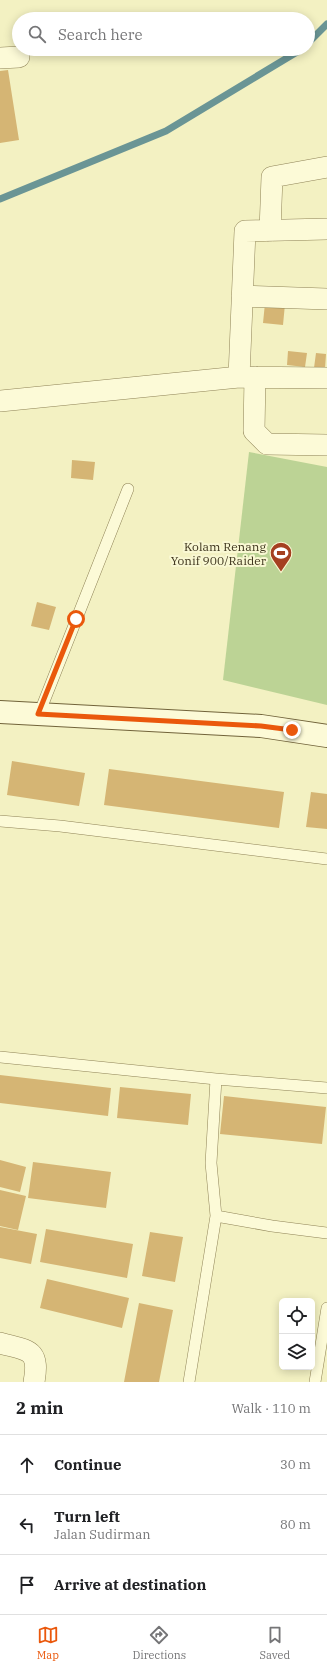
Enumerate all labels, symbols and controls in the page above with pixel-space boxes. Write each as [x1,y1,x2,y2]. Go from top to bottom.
search box [12,12,315,56]
icon: search [26,23,48,45]
text: Search here [58,25,143,44]
place label: Kolam Renang Yonif 900/Raider [171,539,267,568]
sports icon: Kolam Renang Yonif 900/Raider [268,540,294,573]
route start [67,610,85,628]
route end [283,721,301,739]
map controls [279,1298,315,1370]
button: locate [279,1298,315,1334]
button: layers [279,1334,315,1370]
text: 2 min [16,1397,64,1419]
text: Walk · 110 m [232,1400,311,1417]
icon: ahead [16,1454,38,1476]
text: Continue [54,1455,121,1474]
text: 30 m [280,1456,311,1473]
text: Turn left [54,1507,120,1526]
icon: left [16,1514,38,1536]
text: 80 m [280,1516,311,1533]
text: Jalan Sudirman [54,1526,151,1543]
icon: arrive [16,1574,38,1596]
text: Arrive at destination [54,1575,206,1594]
tab: Map [37,1624,59,1662]
tab: Directions [132,1624,186,1662]
tab: Saved [259,1624,290,1662]

